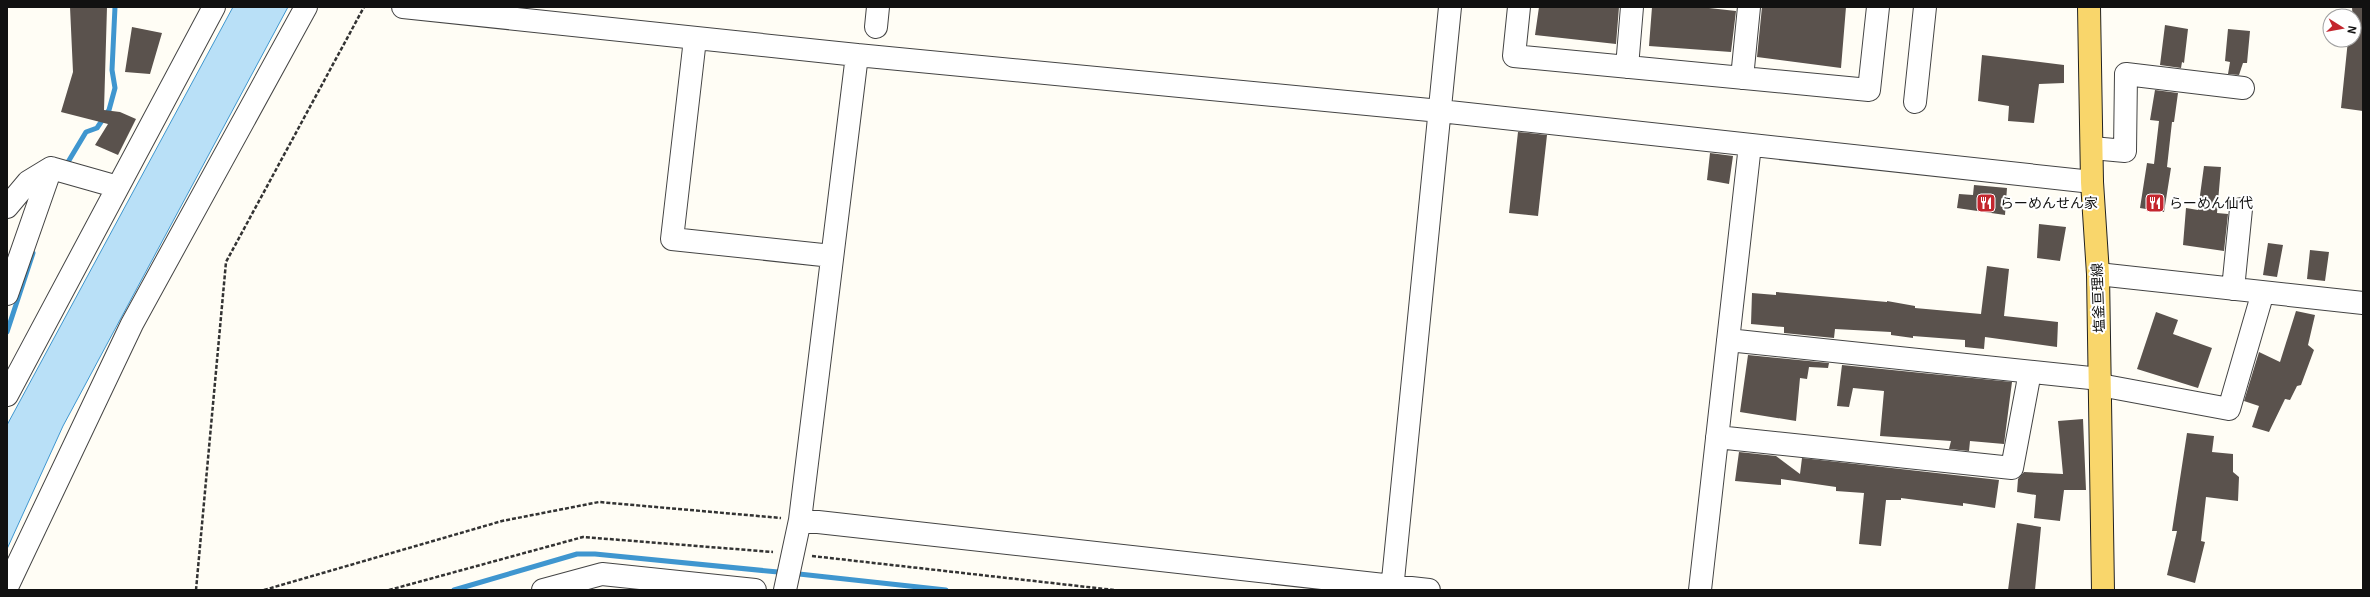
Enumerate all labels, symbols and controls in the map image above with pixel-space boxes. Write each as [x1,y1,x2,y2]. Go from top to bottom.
north arrow [2322,8,2362,48]
text: N [2344,25,2361,36]
restaurant icon: らーめんせん家 [1975,192,1997,214]
place label: らーめんせん家 [2000,192,2098,212]
restaurant icon: らーめん仙代 [2144,192,2166,214]
place label: らーめん仙代 [2169,192,2253,212]
street label: 塩釜亘理線 [2086,263,2108,333]

